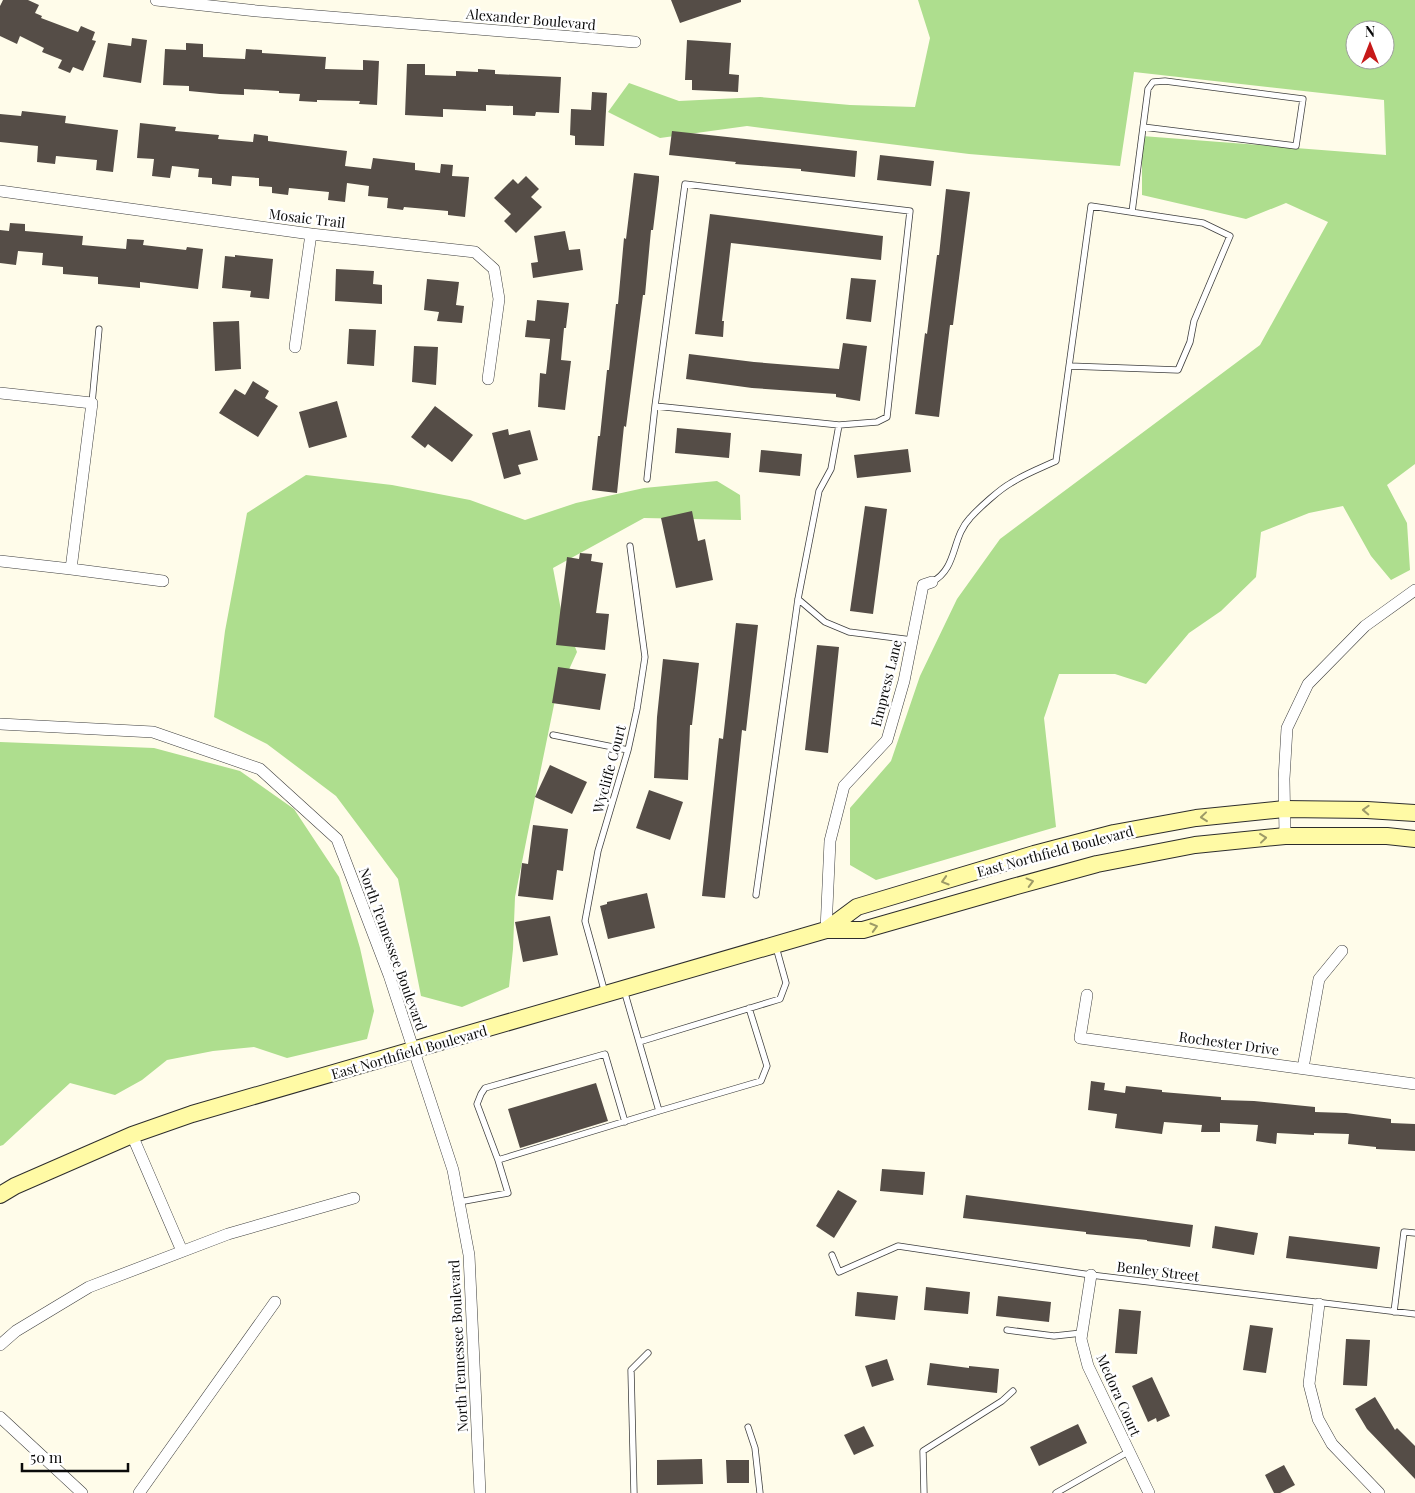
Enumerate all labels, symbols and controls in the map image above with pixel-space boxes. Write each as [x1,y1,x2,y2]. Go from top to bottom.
street label: Alexander Boulevard [464,4,597,34]
north arrow [1345,20,1395,70]
text: N [1365,22,1375,41]
street label: Mosaic Trail [268,204,346,232]
street label: Empress Lane [866,638,906,728]
street label: Wycliffe Court [588,722,630,816]
one-way arrow [1362,805,1370,815]
one-way arrow [1200,811,1208,822]
street label: East Northfield Boulevard [975,821,1135,881]
one-way arrow [1260,833,1268,844]
street label: North Tennessee Boulevard [355,865,431,1033]
one-way arrow [941,875,949,885]
one-way arrow [1026,877,1035,888]
one-way arrow [869,923,877,933]
street label: East Northfield Boulevard [329,1021,489,1083]
street label: Rochester Drive [1178,1027,1280,1059]
street label: Benley Street [1116,1257,1201,1286]
street label: North Tennessee Boulevard [444,1259,472,1433]
street label: Medora Court [1092,1351,1146,1440]
scale bar [22,1440,129,1472]
text: 50 m [30,1447,63,1467]

